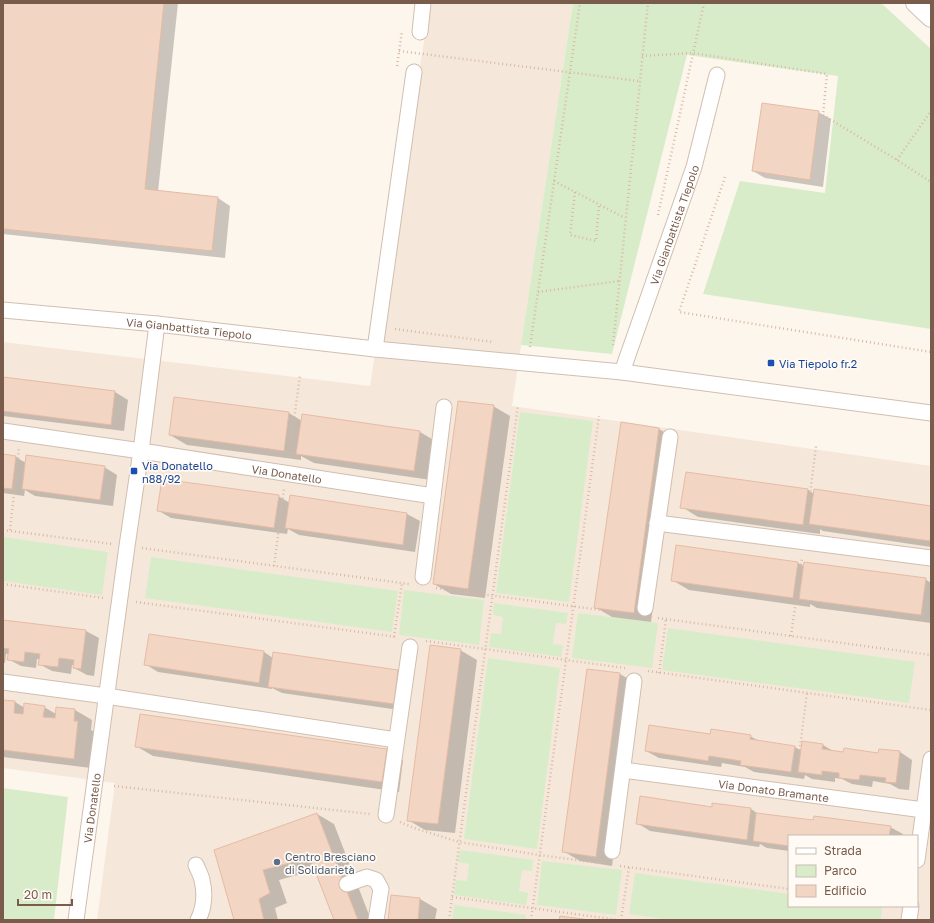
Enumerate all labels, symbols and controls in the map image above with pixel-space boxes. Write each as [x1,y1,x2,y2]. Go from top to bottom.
street label: Via Gianbattista Tiepolo [647,163,701,287]
street label: Via Gianbattista Tiepolo [126,315,253,341]
place label: Via Tiepolo fr.2 [779,357,857,370]
marker: Via Tiepolo fr.2 [766,358,776,368]
place label: Via Donatello n88/92 [142,459,213,485]
street label: Via Donatello [251,462,323,485]
marker: Via Donatello n88/92 [129,466,139,476]
street label: Via Donatello [80,772,103,844]
street label: Via Donato Bramante [718,776,830,804]
legend [788,835,918,907]
text: Strada [824,843,862,858]
place label: Centro Bresciano di Solidarietà [285,850,376,876]
marker: Centro Bresciano di Solidarietà [272,857,282,867]
text: Parco [824,863,857,878]
scale bar [18,881,72,907]
text: Edificio [824,883,866,898]
text: 20 m [24,887,52,902]

